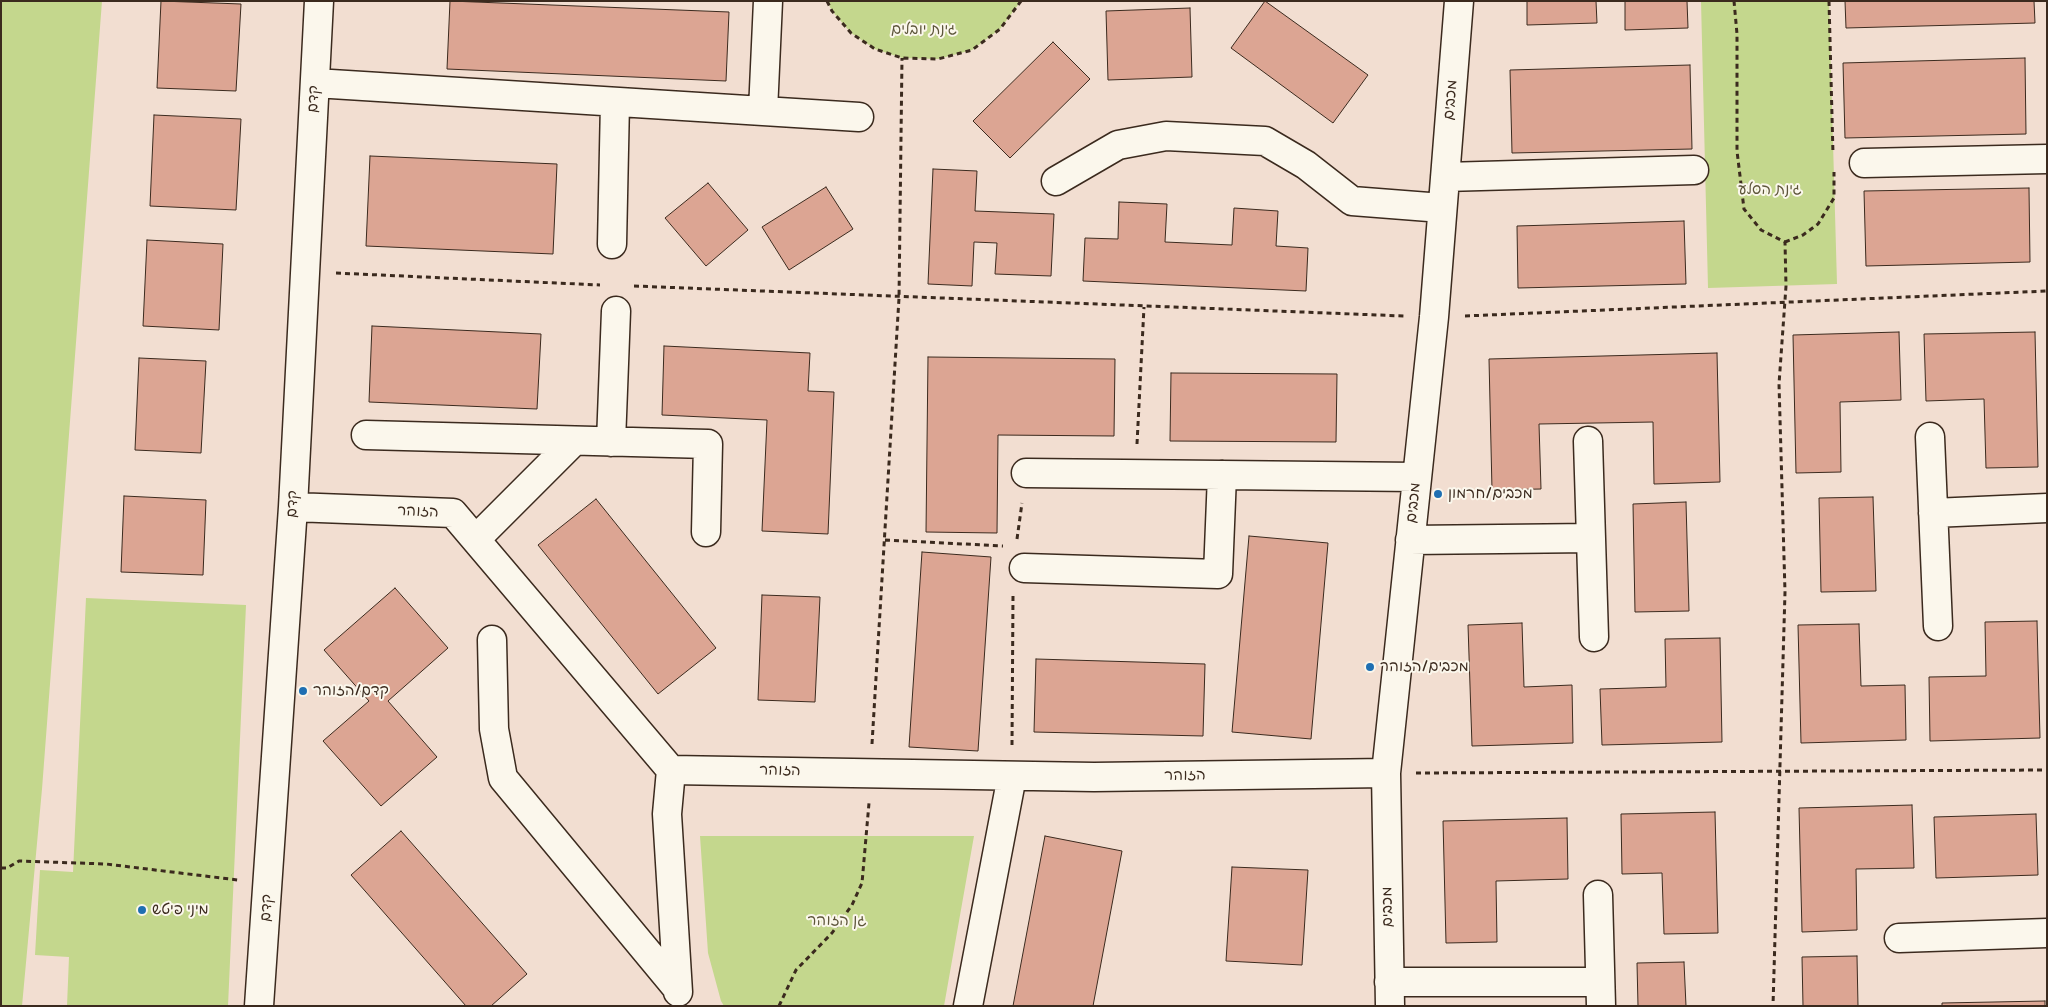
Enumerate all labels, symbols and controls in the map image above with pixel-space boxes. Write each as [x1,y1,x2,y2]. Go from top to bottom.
park label: גינת יובלים [891,21,957,39]
street label: מכבים [1440,79,1462,121]
street label: קדם [304,85,324,113]
park label: גינת הסלע [1738,181,1802,199]
street label: מכבים [1403,482,1425,524]
place label: מכבים/חרמון [1448,485,1533,503]
marker: מכבים/חרמון [1432,488,1444,500]
street label: קדם [283,490,303,518]
street label: הזוהר [397,502,439,522]
place label: מכבים/הזוהר [1380,658,1469,676]
marker: מכבים/הזוהר [1364,661,1376,673]
place label: קדם/הזוהר [313,682,389,700]
marker: קדם/הזוהר [297,685,309,697]
street label: הזוהר [759,762,801,780]
street label: הזוהר [1164,767,1206,785]
street label: מכבים [1379,887,1397,927]
street label: קדם [257,894,277,922]
place label: מיני פיטש [152,901,209,919]
marker: מיני פיטש [136,904,148,916]
park label: גן הזוהר [807,912,867,930]

